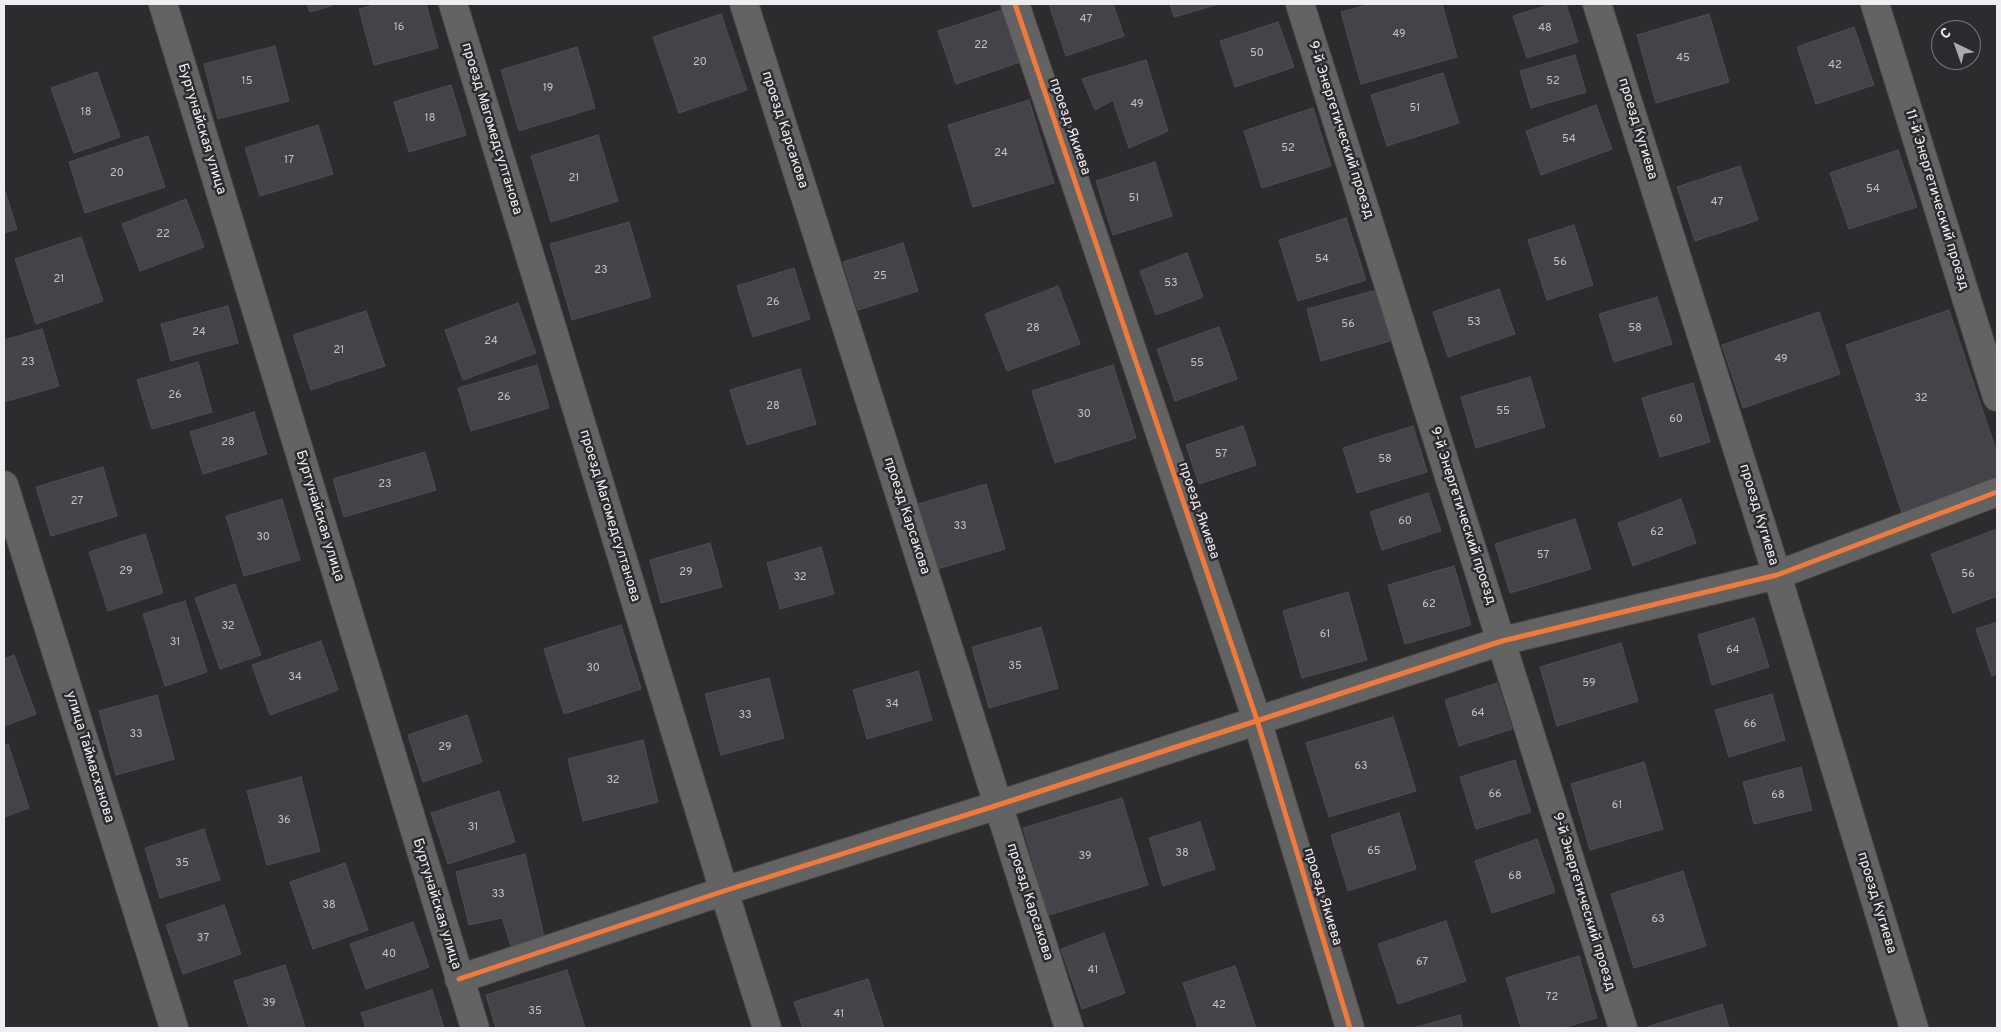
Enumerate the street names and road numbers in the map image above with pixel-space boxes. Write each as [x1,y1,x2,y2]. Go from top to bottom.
street label: 9-й Энергетический проезд [1303,39,1377,221]
street label: проезд Магомедсултанова [457,41,525,217]
street label: Буртунайская улица [173,61,229,197]
street label: проезд Карсакова [757,69,811,191]
street label: проезд Якиева [1045,76,1093,178]
street label: проезд Кугиева [1614,76,1660,182]
street label: 11-й Энергетический проезд [1900,107,1972,293]
street label: 9-й Энергетический проезд [1425,425,1499,607]
street label: проезд Магомедсултанова [575,428,643,604]
street label: Буртунайская улица [291,448,347,584]
street label: проезд Карсакова [879,455,933,577]
street label: проезд Якиева [1174,460,1222,562]
street label: проезд Кугиева [1735,462,1781,568]
street label: улица Таймасханова [61,689,117,825]
street label: 9-й Энергетический проезд [1548,811,1618,993]
street label: Буртунайская улица [408,836,464,972]
street label: проезд Карсакова [1002,841,1056,963]
street label: проезд Якиева [1299,846,1345,948]
street label: проезд Кугиева [1853,850,1899,956]

